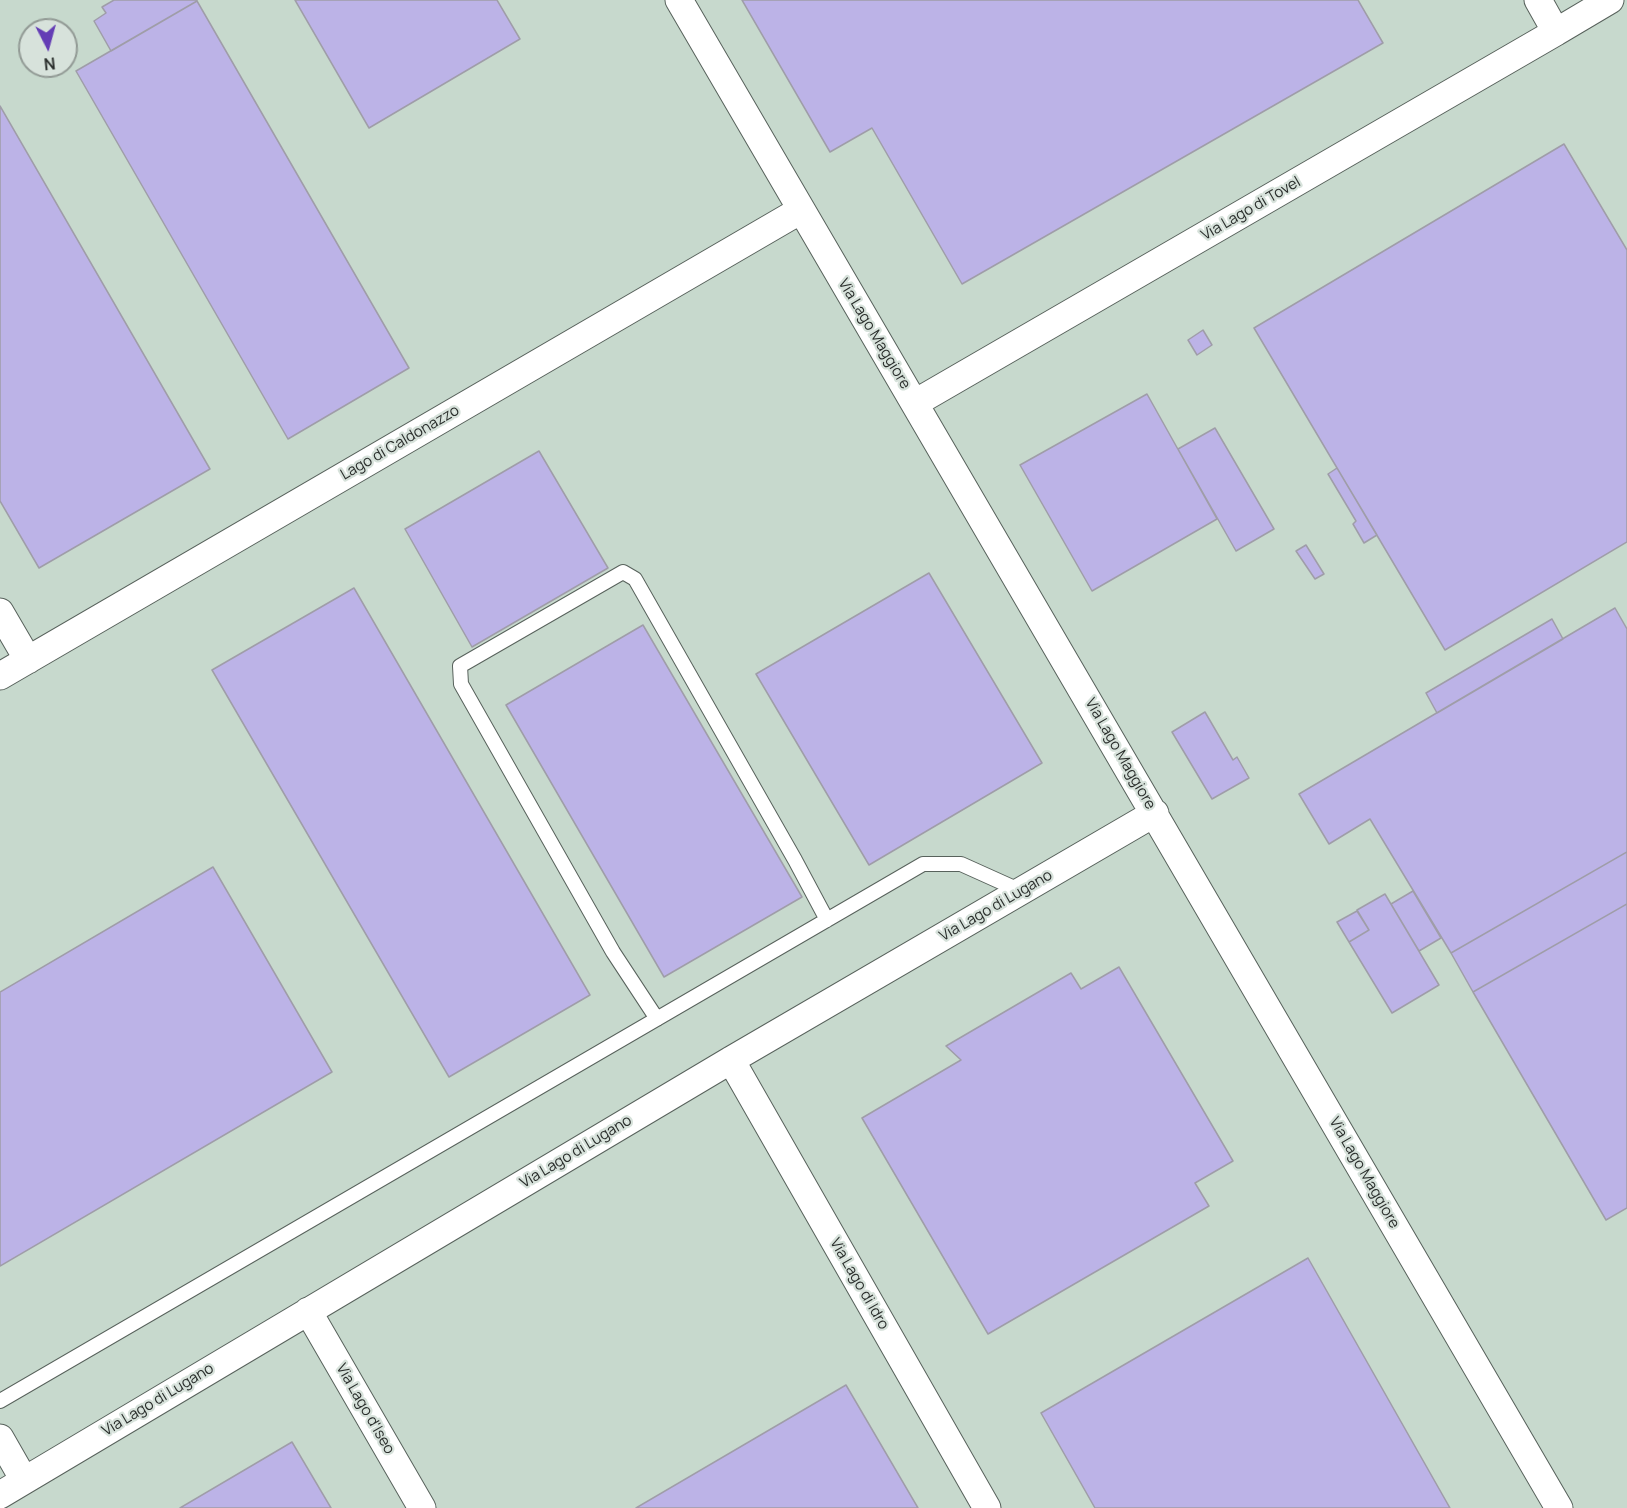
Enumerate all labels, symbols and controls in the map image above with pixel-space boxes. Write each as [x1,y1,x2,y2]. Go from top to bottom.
north arrow [18,18,78,78]
text: N [43,52,57,75]
street label: Via Lago di Tovel [1198,173,1304,245]
street label: Via Lago Maggiore [834,276,914,392]
street label: Lago di Caldonazzo [338,402,462,484]
street label: Via Lago Maggiore [1081,695,1159,813]
street label: Via Lago di Lugano [936,866,1056,946]
street label: Via Lago di Lugano [517,1112,635,1192]
street label: Via Lago Maggiore [1325,1114,1403,1232]
street label: Via Lago di Idro [826,1235,892,1333]
street label: Via Lago di Lugano [99,1360,217,1440]
street label: Via Lago d'Iseo [332,1361,398,1457]

